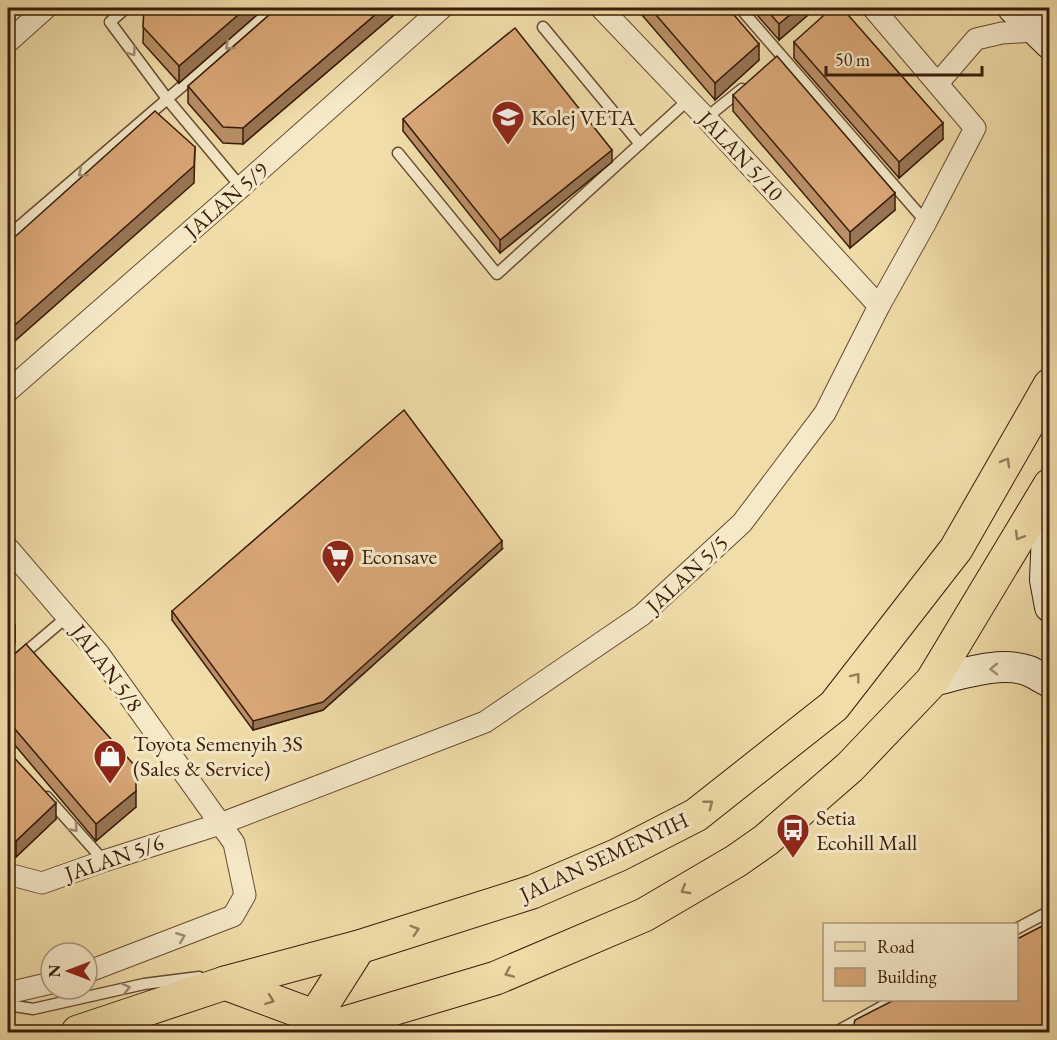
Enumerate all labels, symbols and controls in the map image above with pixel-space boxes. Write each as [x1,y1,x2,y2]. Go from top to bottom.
one-way arrow [226,39,236,50]
scale bar [826,39,982,77]
one-way arrow [125,45,136,56]
text: 50 m [835,48,870,71]
school or university icon: Kolej VETA [490,99,526,146]
place label: Kolej VETA [531,103,636,132]
street label: JALAN 5/10 [690,103,790,208]
street label: JALAN 5/9 [176,155,275,246]
one-way arrow [78,166,89,177]
one-way arrow [998,458,1010,468]
street label: JALAN 5/5 [638,528,734,621]
one-way arrow [1015,530,1026,540]
supermarket icon: Econsave [320,538,356,585]
place label: Econsave [361,542,437,571]
street label: JALAN 5/8 [63,617,149,718]
one-way arrow [990,662,999,675]
one-way arrow [849,673,860,684]
place label: Toyota Semenyih 3S (Sales & Service) [133,729,303,783]
shop icon: Toyota Semenyih 3S (Sales & Service) [92,738,128,785]
one-way arrow [703,801,714,812]
place label: Setia Ecohill Mall [816,803,917,857]
street label: JALAN SEMENYIH [513,805,693,910]
bus stop icon: Setia Ecohill Mall [775,812,811,859]
one-way arrow [67,821,78,831]
street label: JALAN 5/6 [59,827,168,889]
one-way arrow [681,883,691,895]
legend [823,923,1018,1001]
one-way arrow [409,924,420,937]
one-way arrow [175,932,186,944]
text: Road [877,935,916,958]
north arrow [39,941,99,1001]
text: N [44,964,65,977]
text: Building [877,965,937,988]
one-way arrow [504,966,515,978]
one-way arrow [121,982,131,995]
one-way arrow [264,993,275,1005]

